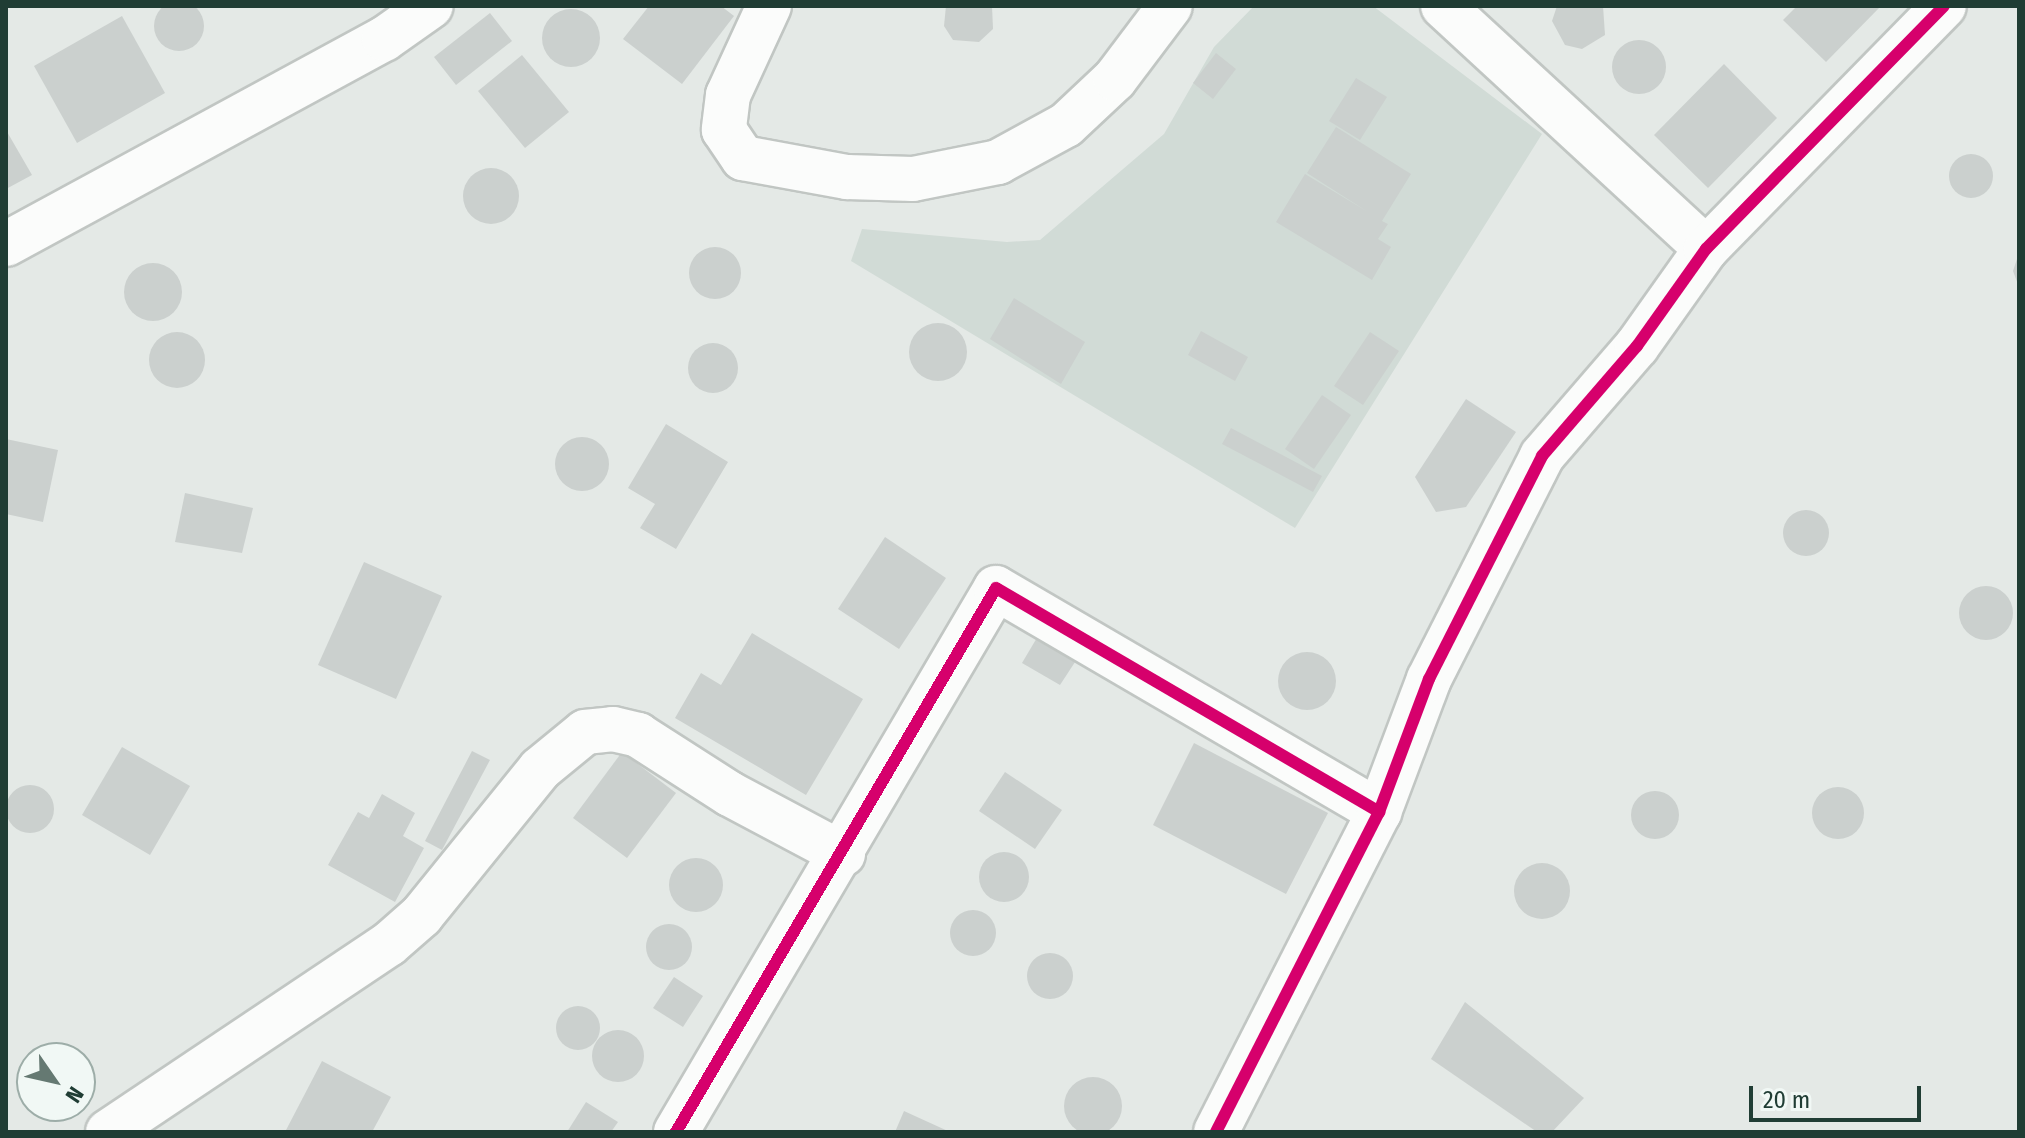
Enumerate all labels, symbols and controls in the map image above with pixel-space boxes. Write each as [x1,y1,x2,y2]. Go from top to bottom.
north arrow [16,1042,96,1122]
scale bar [1753,1070,1925,1120]
text: N [60,1082,90,1108]
text: 20 m [1763,1086,1810,1114]

